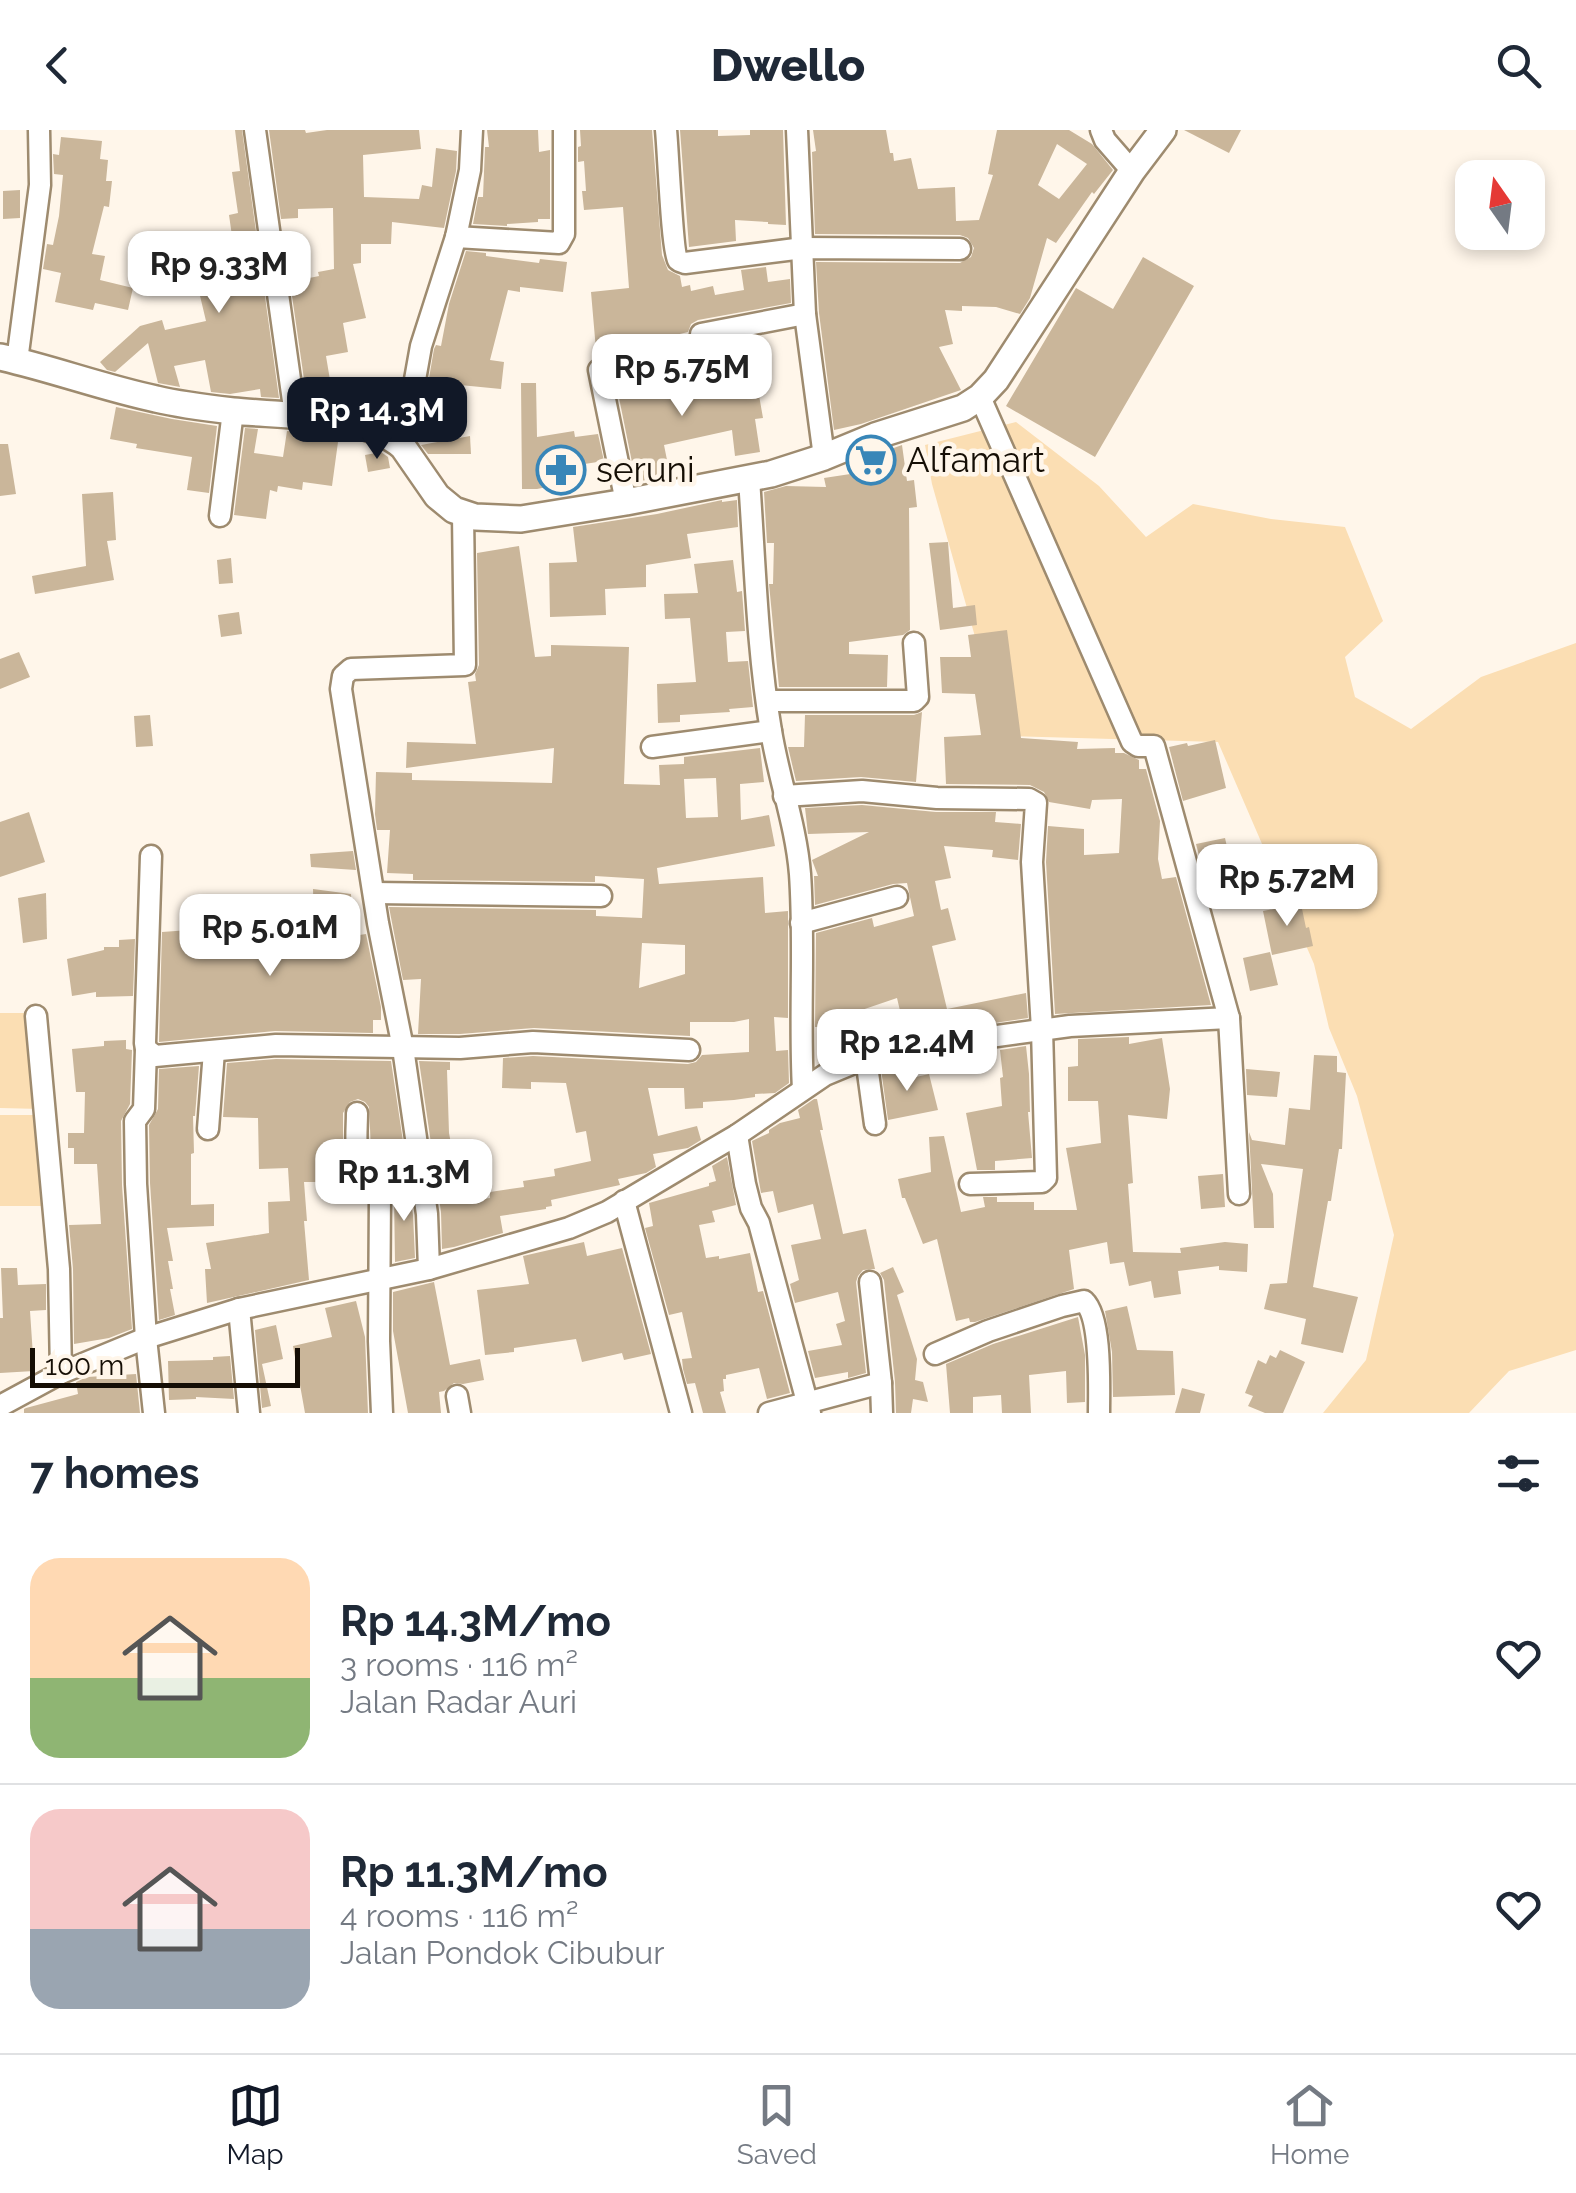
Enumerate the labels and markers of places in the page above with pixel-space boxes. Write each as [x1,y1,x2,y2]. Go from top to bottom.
pin: Rp 9.33M [116,231,322,316]
pin: Rp 5.75M [579,334,785,419]
pin: Rp 14.3M [274,377,480,462]
supermarket icon: Alfamart [845,434,897,486]
place label: Alfamart [906,439,1045,480]
pharmacy icon: seruni [535,444,587,496]
place label: seruni [596,449,695,490]
pin: Rp 5.72M [1184,844,1390,929]
pin: Rp 5.01M [167,894,373,979]
pin: Rp 12.4M [804,1009,1010,1094]
pin: Rp 11.3M [301,1139,507,1224]

